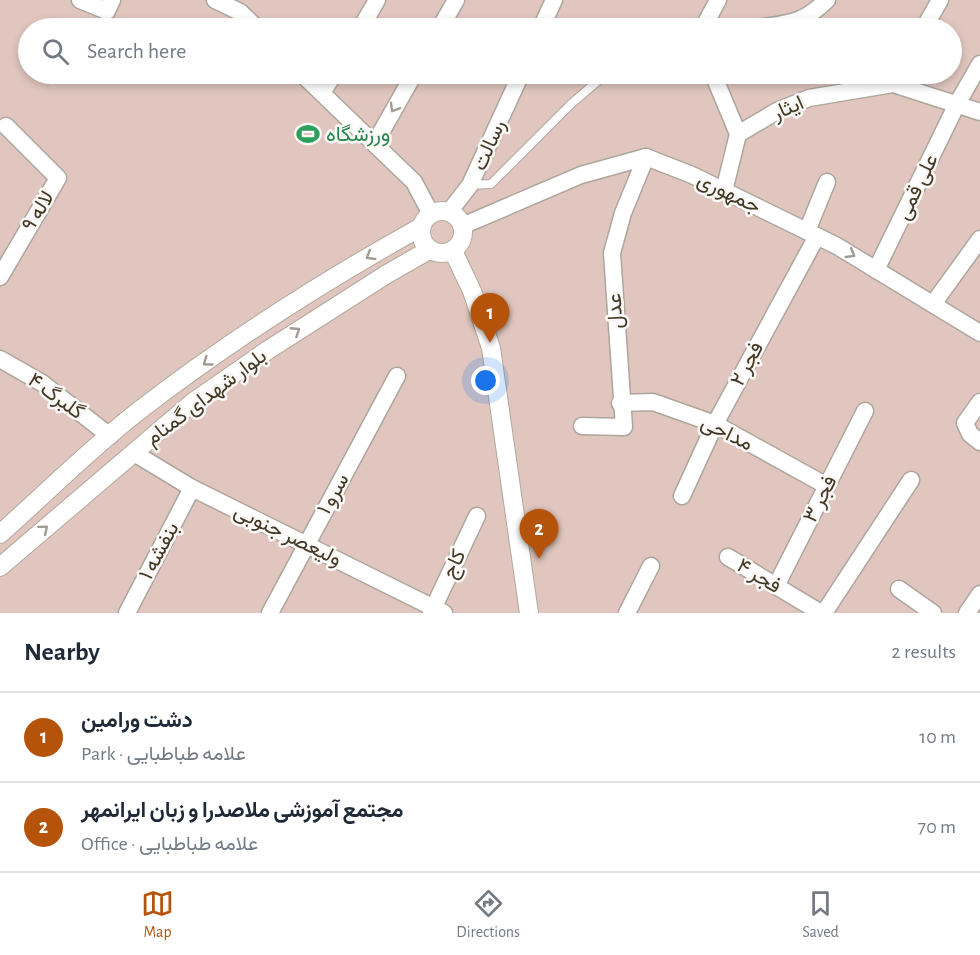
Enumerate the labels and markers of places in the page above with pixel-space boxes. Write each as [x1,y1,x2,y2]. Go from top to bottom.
sports icon: ورزشگاه [295,121,321,147]
place label: ورزشگاه [326,124,390,147]
pin: 1 [470,294,510,343]
pin: 2 [520,510,558,559]

